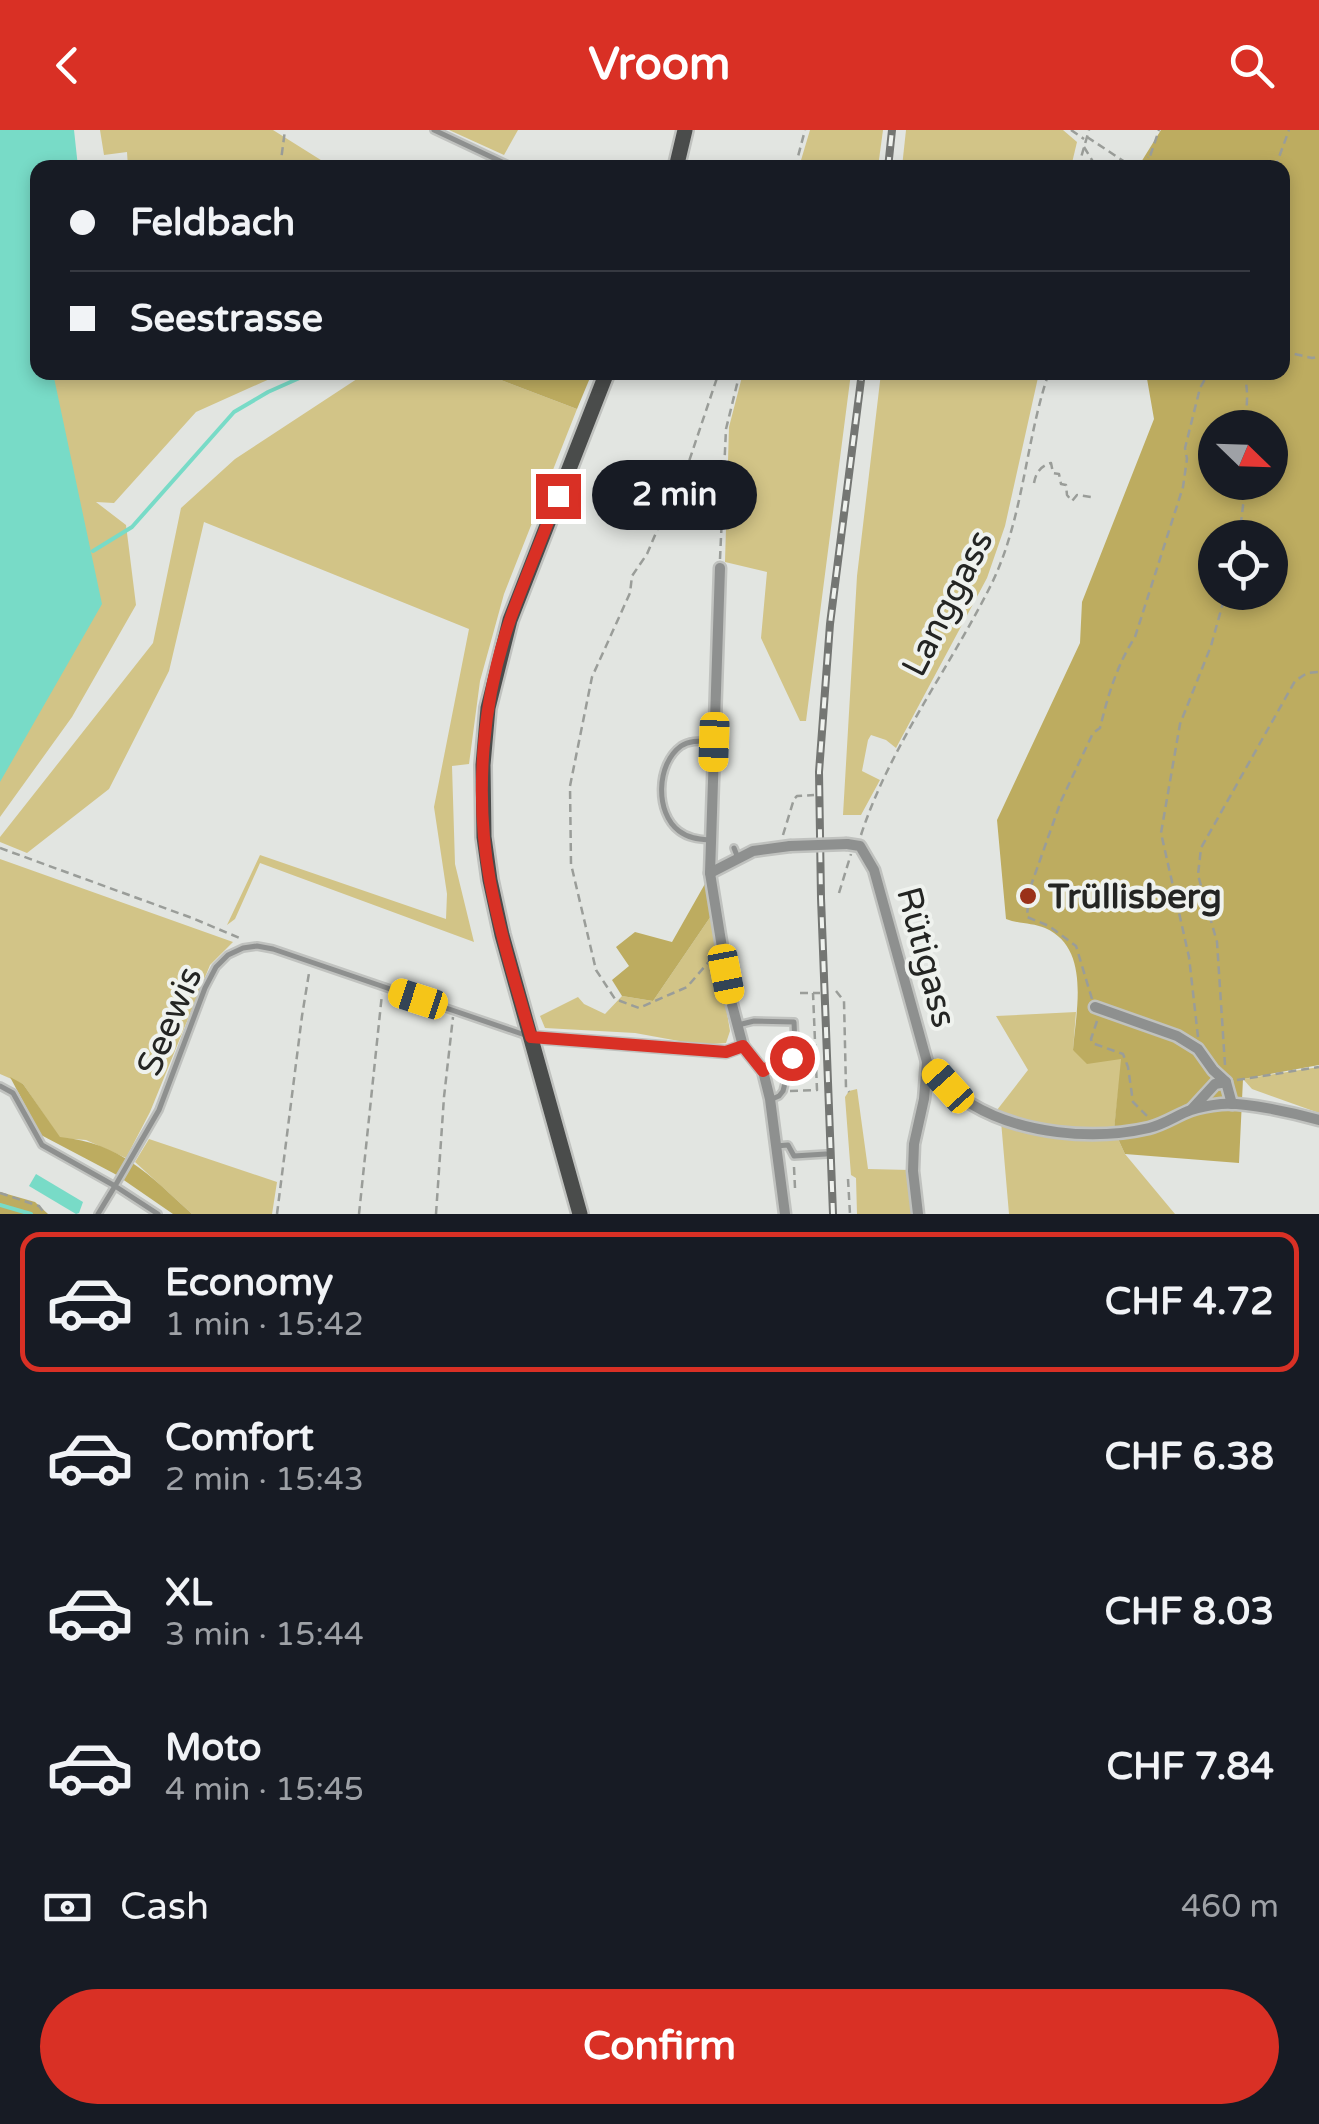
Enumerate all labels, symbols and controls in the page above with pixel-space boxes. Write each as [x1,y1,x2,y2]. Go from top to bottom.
icon: back [40,38,95,93]
text: Vroom [589,38,730,92]
icon: search [1224,38,1279,93]
text: Feldbach [130,200,295,246]
text: Seestrasse [130,296,323,342]
north arrow [1198,410,1288,500]
map controls [1198,410,1288,610]
callout: 2 min [593,461,758,531]
route end [536,474,581,519]
text: 2 min [632,476,717,514]
button: locate [1198,520,1288,610]
street label: Langgass [893,523,1003,684]
car [698,711,730,773]
place label: Trüllisberg [1047,876,1222,918]
street label: Rütigass [887,882,965,1032]
marker: Trüllisberg [1017,885,1039,907]
car [706,942,746,1006]
street label: Seewis [128,961,212,1082]
car [385,975,451,1023]
route start [770,1036,815,1081]
car [917,1054,979,1118]
icon: car [45,1257,135,1347]
text: Economy [165,1260,333,1306]
text: CHF 4.72 [1105,1279,1274,1325]
text: 1 min · 15:42 [165,1306,364,1344]
icon: car [45,1412,135,1502]
text: Comfort [165,1415,314,1461]
text: CHF 6.38 [1104,1434,1274,1480]
text: 2 min · 15:43 [165,1461,364,1499]
icon: car [45,1567,135,1657]
text: XL [165,1570,212,1616]
text: CHF 8.03 [1104,1589,1274,1635]
text: 3 min · 15:44 [165,1616,364,1654]
icon: car [45,1722,135,1812]
text: Moto [165,1725,261,1771]
text: CHF 7.84 [1107,1744,1274,1790]
text: 4 min · 15:45 [165,1771,364,1809]
icon: cash [40,1880,95,1935]
text: Cash [120,1884,209,1930]
text: 460 m [1181,1888,1279,1926]
button: Confirm [40,1989,1279,2104]

